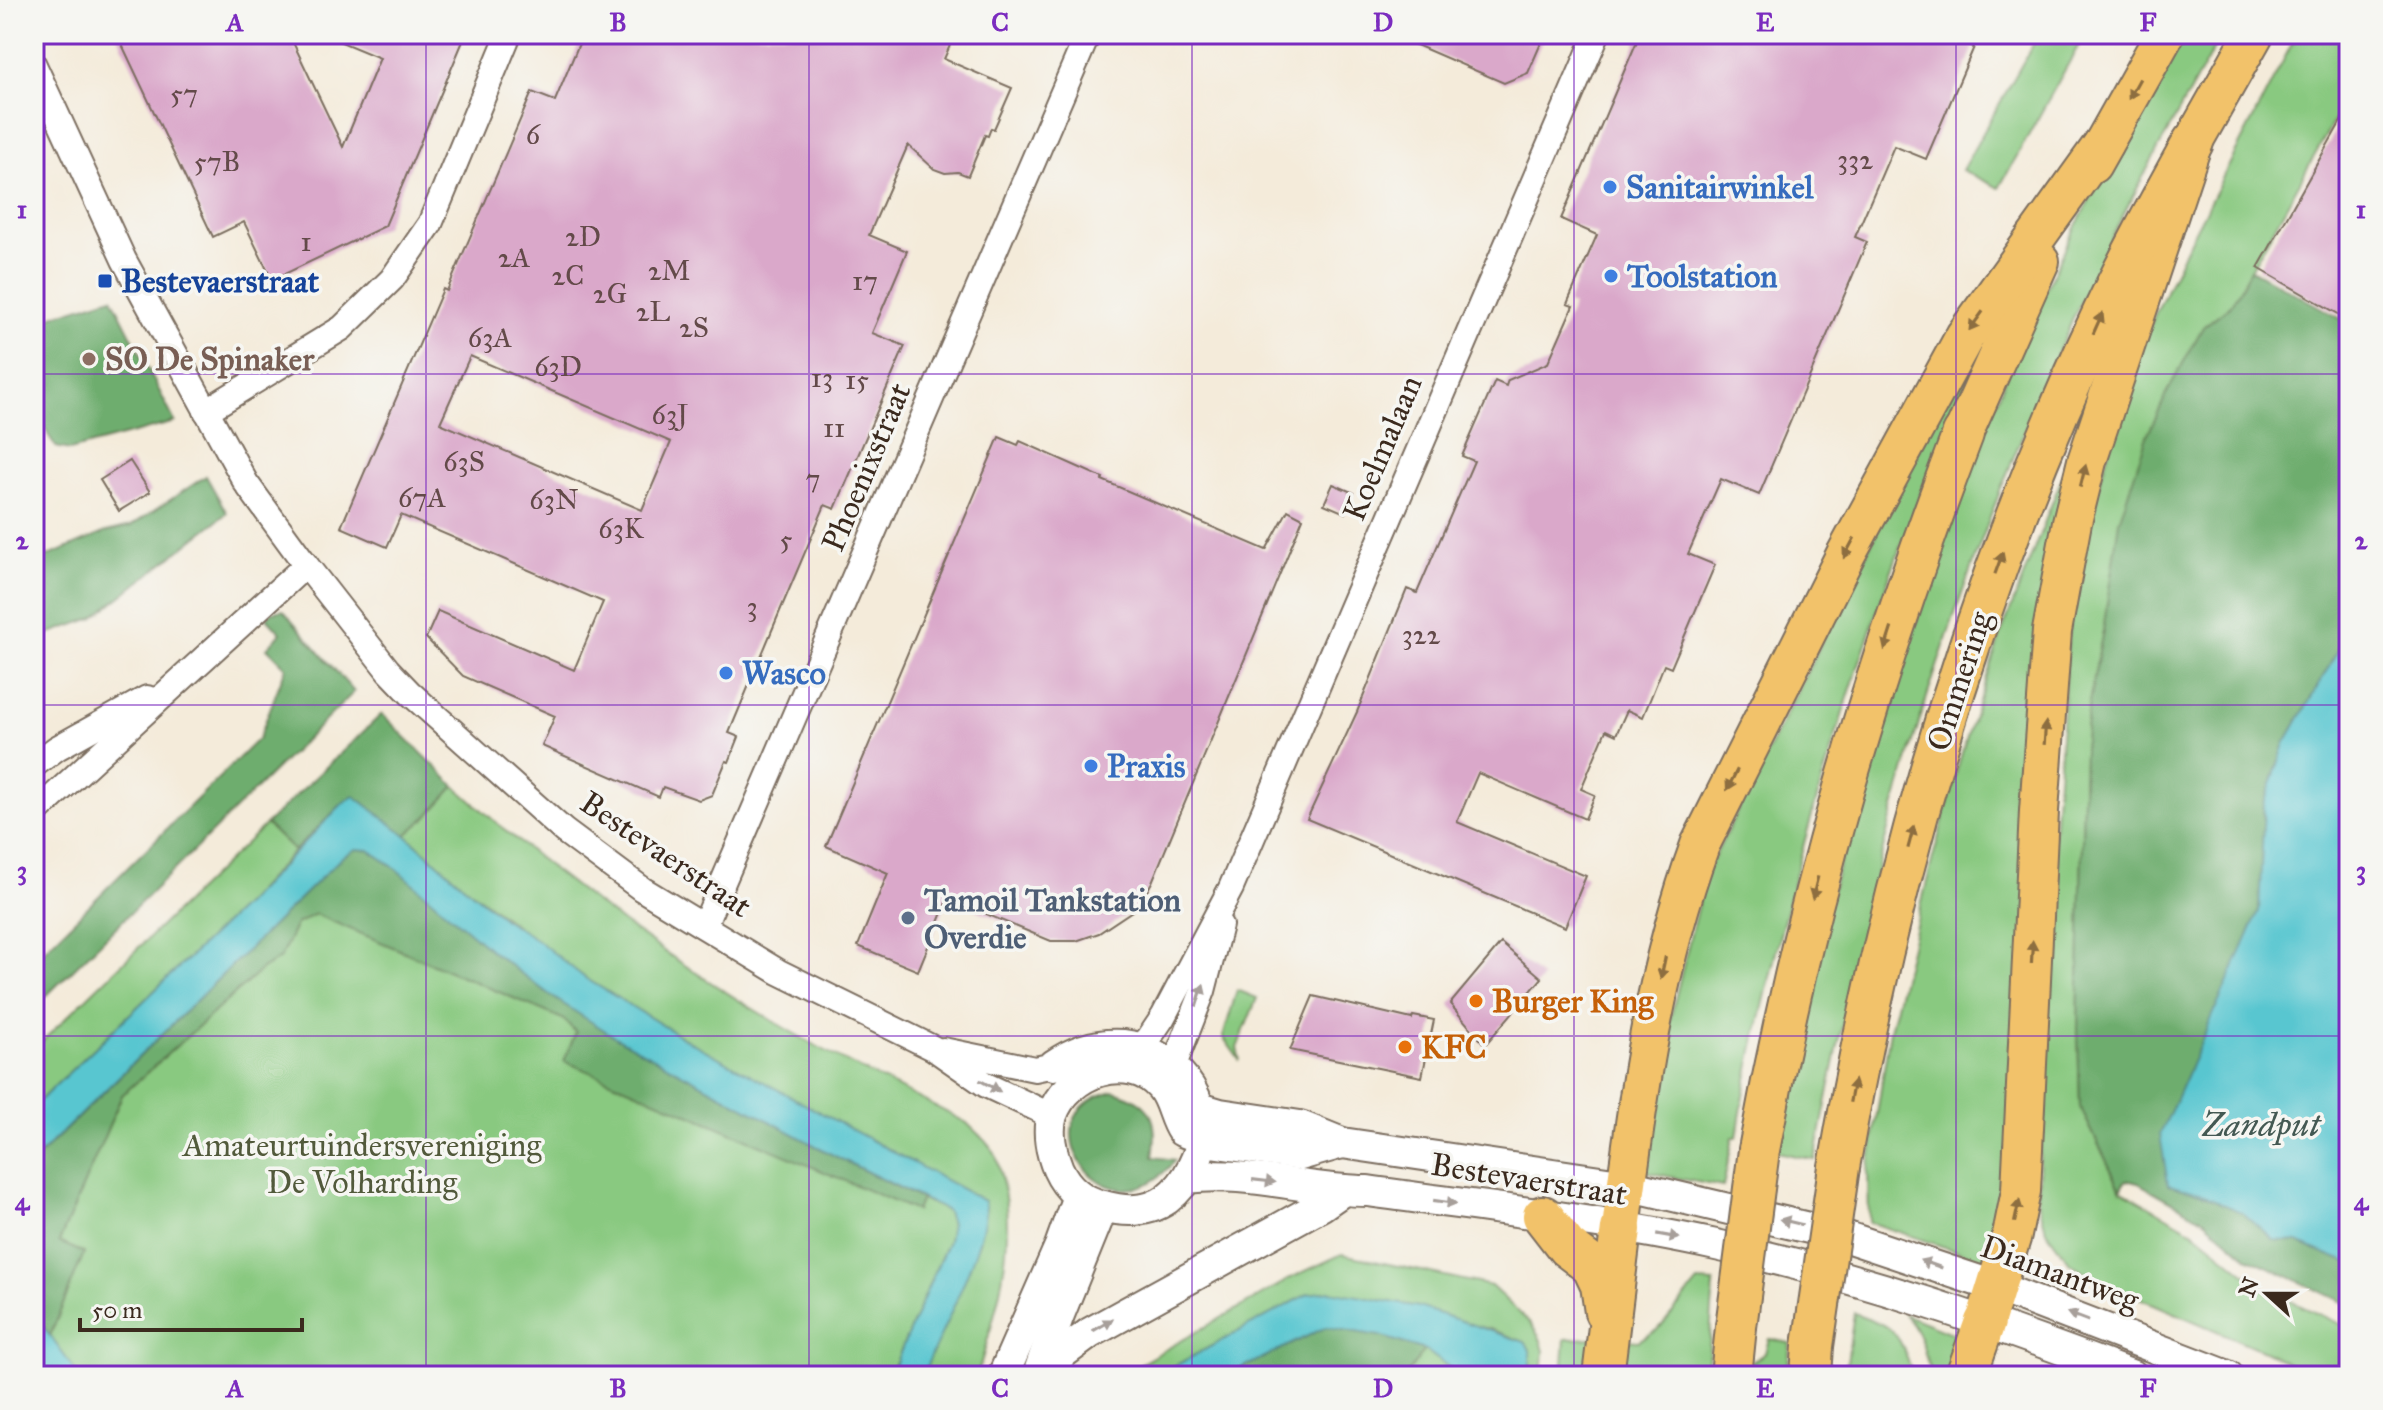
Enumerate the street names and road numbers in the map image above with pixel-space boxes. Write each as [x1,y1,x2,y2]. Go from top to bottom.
street label: Koelmalaan [1334,370,1430,527]
street label: Phoenixstraat [813,377,919,557]
street label: Ommering [1919,605,2001,756]
street label: Bestevaerstraat [573,783,759,926]
street label: Bestevaerstraat [1428,1145,1630,1214]
street label: Diamantweg [1975,1227,2145,1320]

